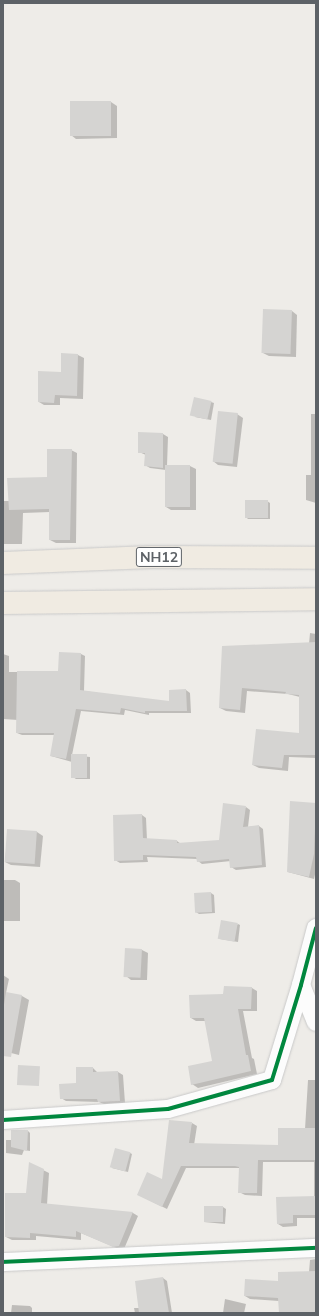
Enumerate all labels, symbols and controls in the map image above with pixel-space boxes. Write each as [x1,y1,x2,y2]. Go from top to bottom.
road number: NH12 [135,545,183,569]

